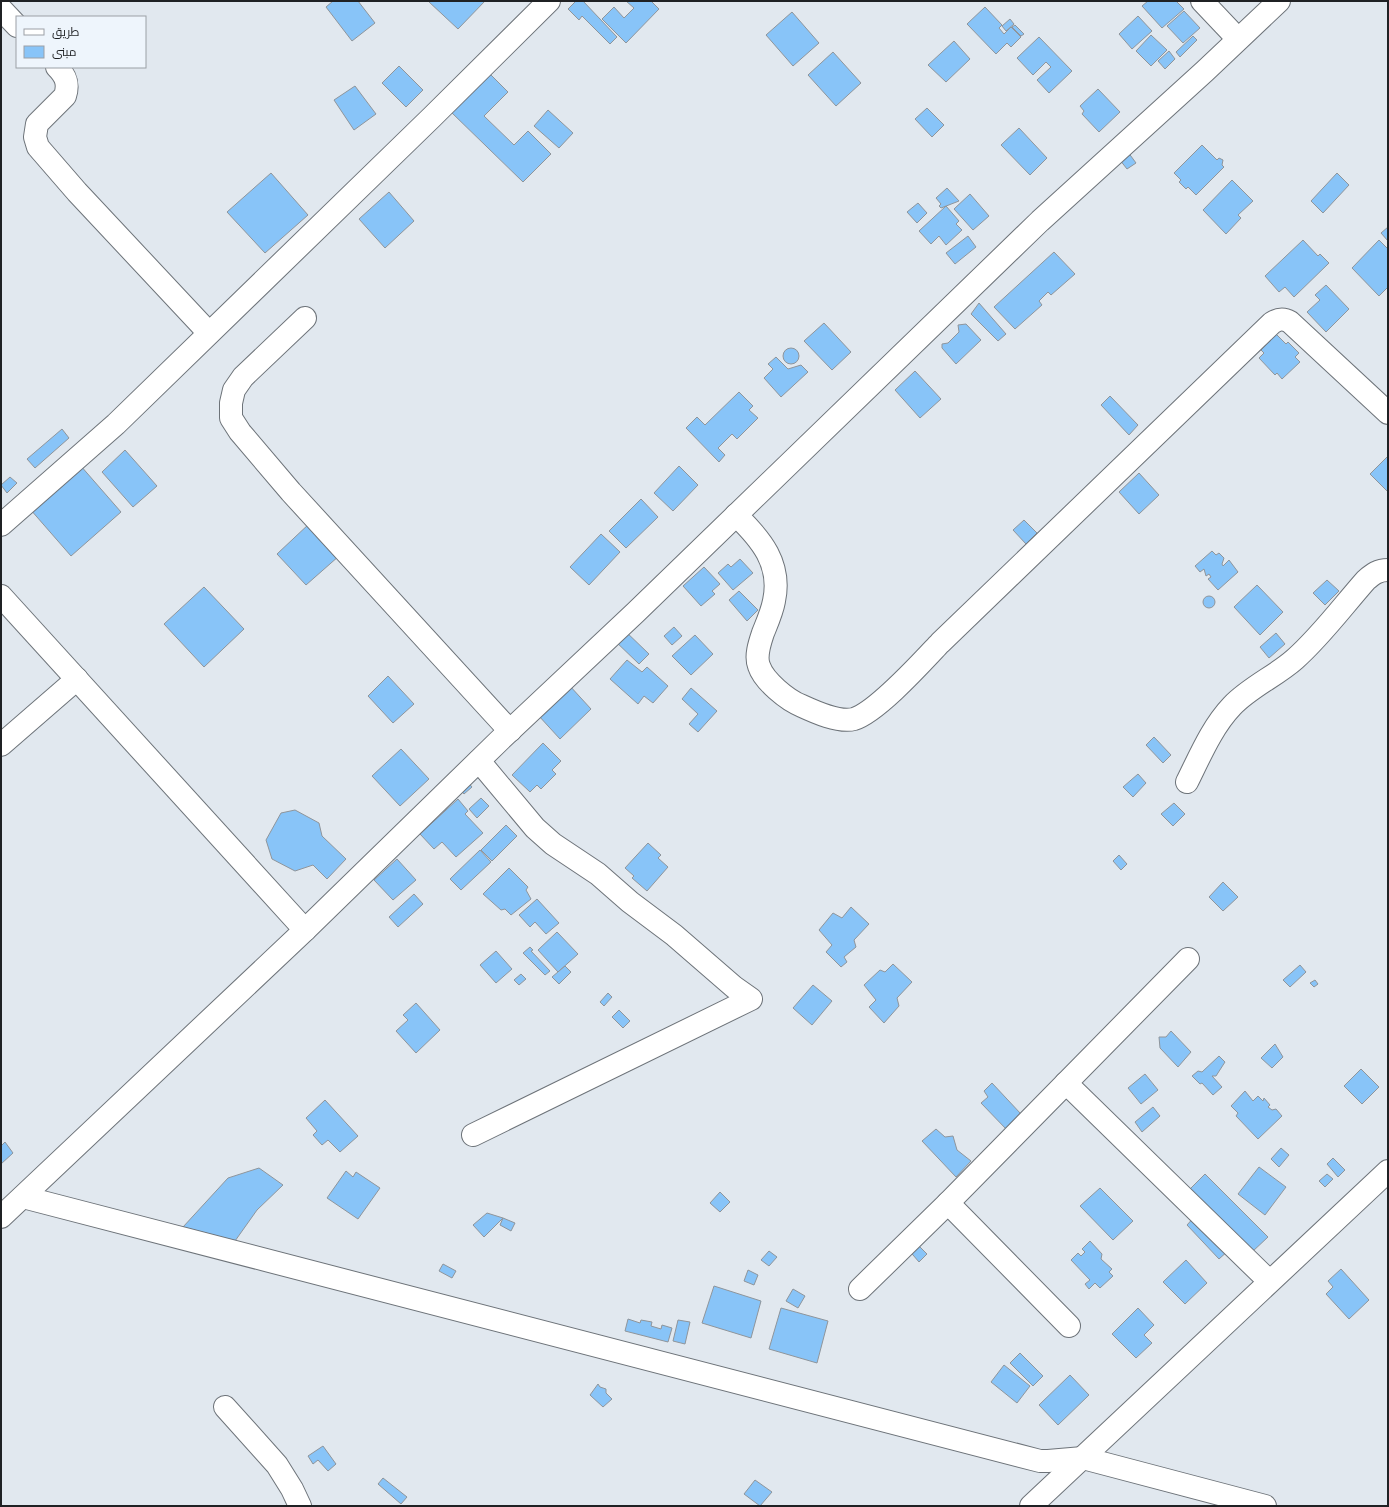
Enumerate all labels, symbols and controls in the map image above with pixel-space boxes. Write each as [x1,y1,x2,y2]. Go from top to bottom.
legend [16,16,146,68]
text: طريق [52,25,80,39]
text: مبنى [52,45,77,59]

